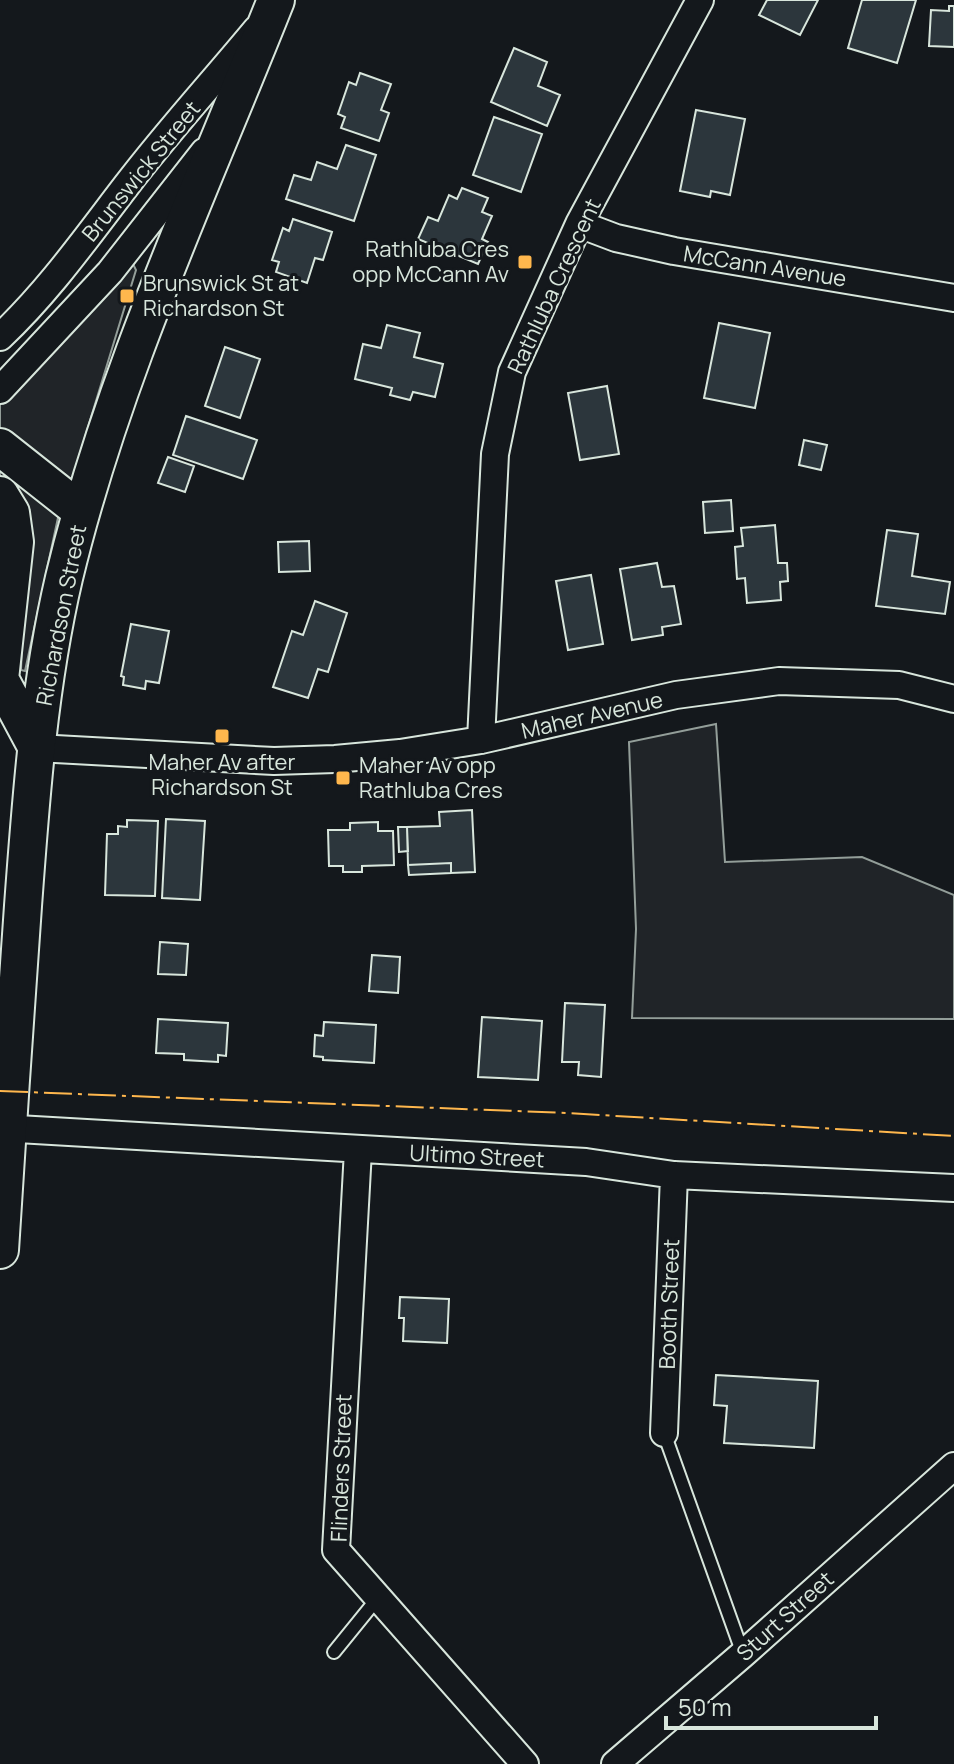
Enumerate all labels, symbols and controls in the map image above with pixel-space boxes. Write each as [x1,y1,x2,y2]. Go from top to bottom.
street label: Brunswick Street [75,94,207,248]
street label: Rathluba Crescent [500,193,608,378]
place label: Rathluba Cres opp McCann Av [352,234,509,289]
street label: McCann Avenue [681,238,849,294]
marker: Rathluba Cres opp McCann Av [516,253,534,271]
place label: Brunswick St at Richardson St [143,268,299,323]
marker: Brunswick St at Richardson St [118,287,136,305]
street label: Richardson Street [29,522,93,708]
street label: Maher Avenue [518,684,666,746]
marker: Maher Av after Richardson St [213,727,231,745]
place label: Maher Av after Richardson St [149,747,295,802]
place label: Maher Av opp Rathluba Cres [359,750,503,805]
marker: Maher Av opp Rathluba Cres [334,769,352,787]
street label: Ultimo Street [409,1137,545,1175]
street label: Booth Street [652,1238,686,1370]
street label: Flinders Street [323,1393,359,1543]
street label: Sturt Street [730,1564,840,1668]
scale bar [666,1680,876,1730]
text: 50 m [678,1690,732,1723]

